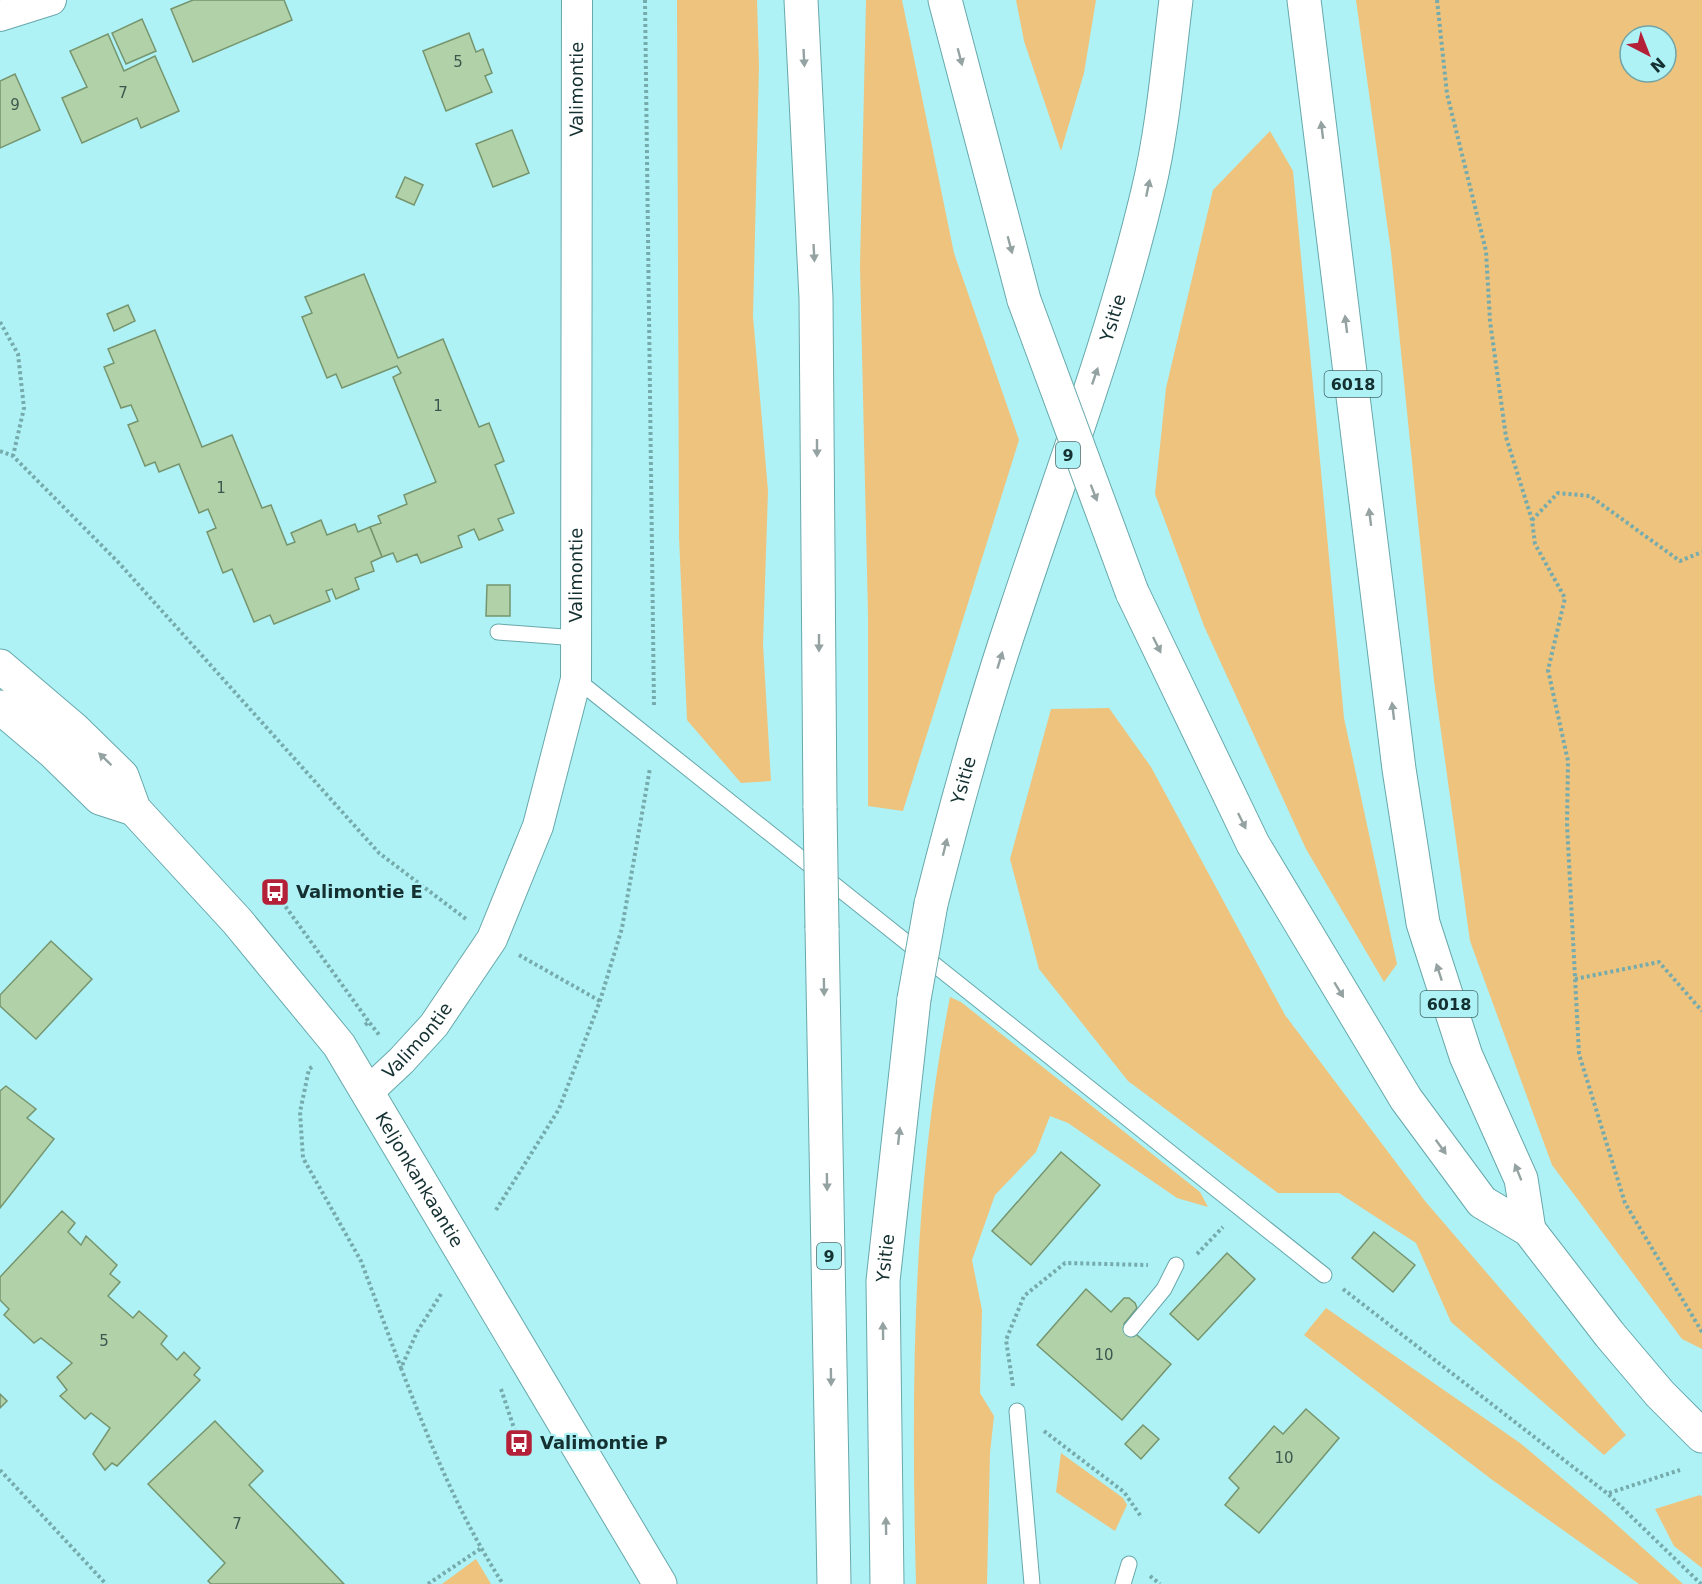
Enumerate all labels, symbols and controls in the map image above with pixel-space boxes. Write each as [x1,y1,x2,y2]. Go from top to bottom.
north arrow [1618,24,1678,84]
street label: Valimontie [566,42,587,137]
one-way arrow [956,48,965,66]
one-way arrow [799,49,808,68]
house number: 5 [453,53,463,71]
text: N [1646,53,1669,76]
house number: 7 [118,84,128,102]
house number: 9 [10,96,20,114]
one-way arrow [1317,121,1327,140]
one-way arrow [1144,179,1154,198]
one-way arrow [1006,236,1015,254]
one-way arrow [809,244,818,263]
street label: Ysitie [1095,292,1130,345]
one-way arrow [1341,314,1351,333]
one-way arrow [1090,367,1100,385]
road number: 6018 [1324,371,1382,397]
house number: 1 [433,397,443,415]
one-way arrow [812,439,822,458]
road number: 9 [1056,442,1080,468]
house number: 1 [216,479,226,497]
one-way arrow [1090,484,1099,502]
one-way arrow [1365,508,1374,527]
street label: Valimontie [565,528,586,623]
one-way arrow [814,634,824,653]
one-way arrow [1152,636,1162,653]
one-way arrow [996,651,1005,669]
one-way arrow [1388,701,1397,720]
one-way arrow [99,753,113,767]
street label: Ysitie [946,754,980,807]
one-way arrow [1237,812,1246,829]
one-way arrow [941,838,951,857]
bus stop icon: Valimontie E [259,876,291,908]
place label: Valimontie E [296,881,423,902]
one-way arrow [1434,963,1443,981]
one-way arrow [819,977,828,996]
one-way arrow [1333,982,1344,998]
road number: 6018 [1420,991,1478,1017]
street label: Valimontie [378,998,456,1083]
street label: Keljonkankaantie [371,1108,468,1251]
one-way arrow [894,1127,904,1146]
one-way arrow [1435,1138,1447,1154]
one-way arrow [1513,1163,1523,1181]
one-way arrow [823,1172,832,1191]
street label: Ysitie [872,1233,898,1284]
road number: 9 [817,1243,841,1269]
one-way arrow [878,1321,888,1340]
house number: 5 [99,1332,109,1350]
house number: 10 [1094,1346,1114,1364]
one-way arrow [826,1367,836,1386]
bus stop icon: Valimontie P [503,1427,535,1459]
place label: Valimontie P [540,1432,668,1453]
house number: 10 [1274,1449,1294,1467]
house number: 7 [232,1515,242,1533]
one-way arrow [881,1516,891,1535]

